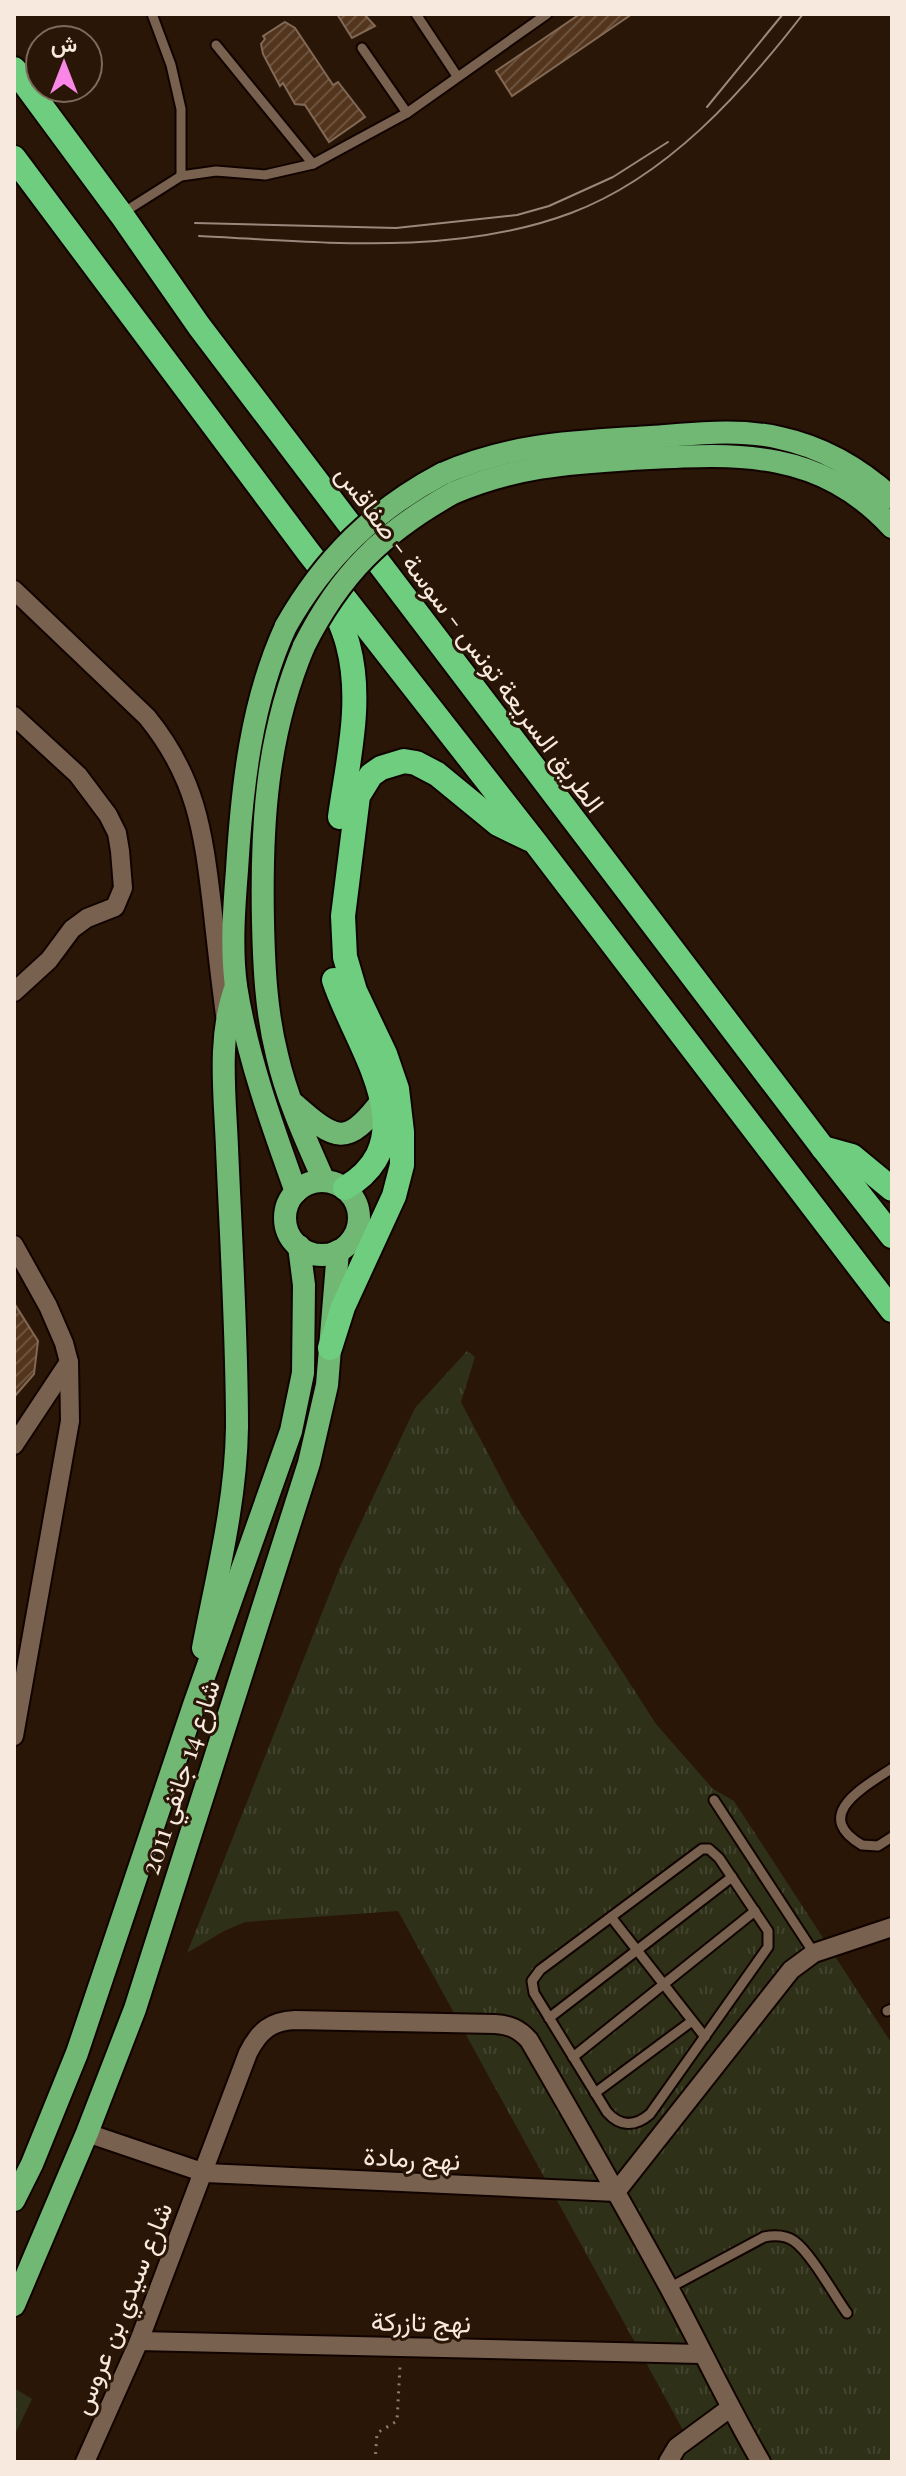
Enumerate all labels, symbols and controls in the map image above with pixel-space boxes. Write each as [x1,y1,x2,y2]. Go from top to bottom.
north arrow [24,24,104,104]
text: ش [51,28,77,58]
street label: الطريق السريعة تونس - سوسة - صفاقس [329,457,613,819]
street label: شارع 14 جانفي 2011 [131,1675,232,1880]
street label: نهج رمادة [363,2137,461,2179]
street label: شارع سيدي بن عروس [62,2197,184,2421]
street label: نهج تازركة [371,2303,471,2341]

